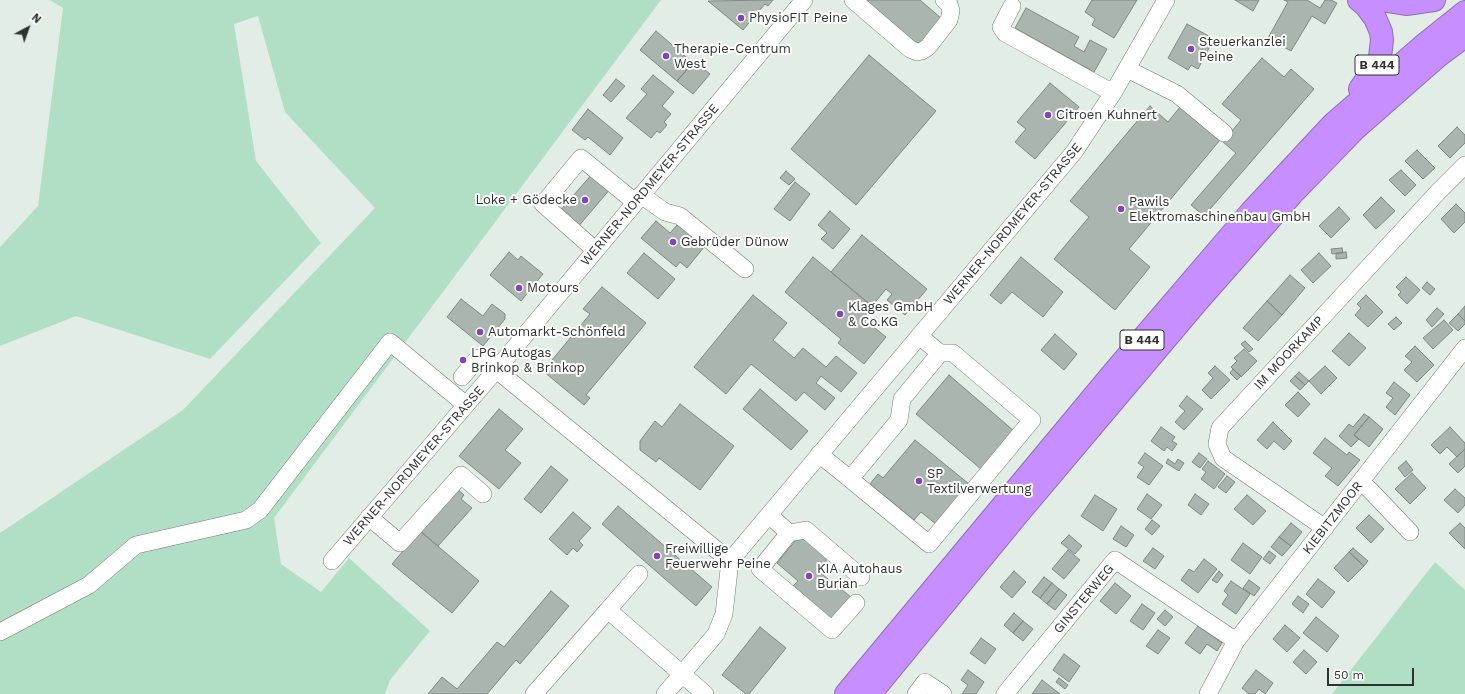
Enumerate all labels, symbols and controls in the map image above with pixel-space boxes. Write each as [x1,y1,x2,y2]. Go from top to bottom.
north arrow [8,8,48,48]
place label: PhysioFIT Peine [749,10,848,26]
text: N [29,11,44,26]
marker: PhysioFIT Peine [736,13,746,23]
place label: Steuerkanzlei Peine [1199,34,1286,65]
place label: Therapie-Centrum West [674,41,791,72]
marker: Steuerkanzlei Peine [1186,44,1196,54]
marker: Therapie-Centrum West [661,51,671,61]
road number: B 444 [1355,55,1399,75]
street label: WERNER-NORDMEYER-STRASSE [578,101,722,269]
place label: Citroen Kuhnert [1056,107,1157,123]
marker: Citroen Kuhnert [1043,110,1053,120]
street label: WERNER-NORDMEYER-STRASSE [941,140,1085,308]
place label: Loke + Gödecke [475,192,577,208]
place label: Pawils Elektromaschinenbau GmbH [1129,194,1311,225]
marker: Loke + Gödecke [580,195,590,205]
marker: Pawils Elektromaschinenbau GmbH [1116,204,1126,214]
place label: Gebrüder Dünow [681,234,789,250]
marker: Gebrüder Dünow [668,237,678,247]
place label: Motours [527,280,579,296]
marker: Motours [514,283,524,293]
place label: Klages GmbH & Co.KG [848,299,933,330]
marker: Klages GmbH & Co.KG [835,309,845,319]
street label: IM MOORKAMP [1251,313,1327,393]
place label: Automarkt-Schönfeld [488,324,626,340]
marker: Automarkt-Schönfeld [475,327,485,337]
road number: B 444 [1120,330,1164,350]
place label: LPG Autogas Brinkop & Brinkop [471,345,585,376]
marker: LPG Autogas Brinkop & Brinkop [458,355,468,365]
street label: WERNER-NORDMEYER-STRASSE [340,383,488,549]
place label: SP Textilverwertung [927,466,1031,497]
marker: SP Textilverwertung [914,476,924,486]
street label: KIEBITZMOOR [1300,478,1366,558]
place label: Freiwillige Feuerwehr Peine [665,541,771,572]
marker: Freiwillige Feuerwehr Peine [652,551,662,561]
place label: KIA Autohaus Burian [817,561,902,592]
street label: GINSTERWEG [1051,561,1117,637]
marker: KIA Autohaus Burian [804,571,814,581]
scale bar [1329,660,1416,686]
text: 50 m [1334,668,1364,682]

